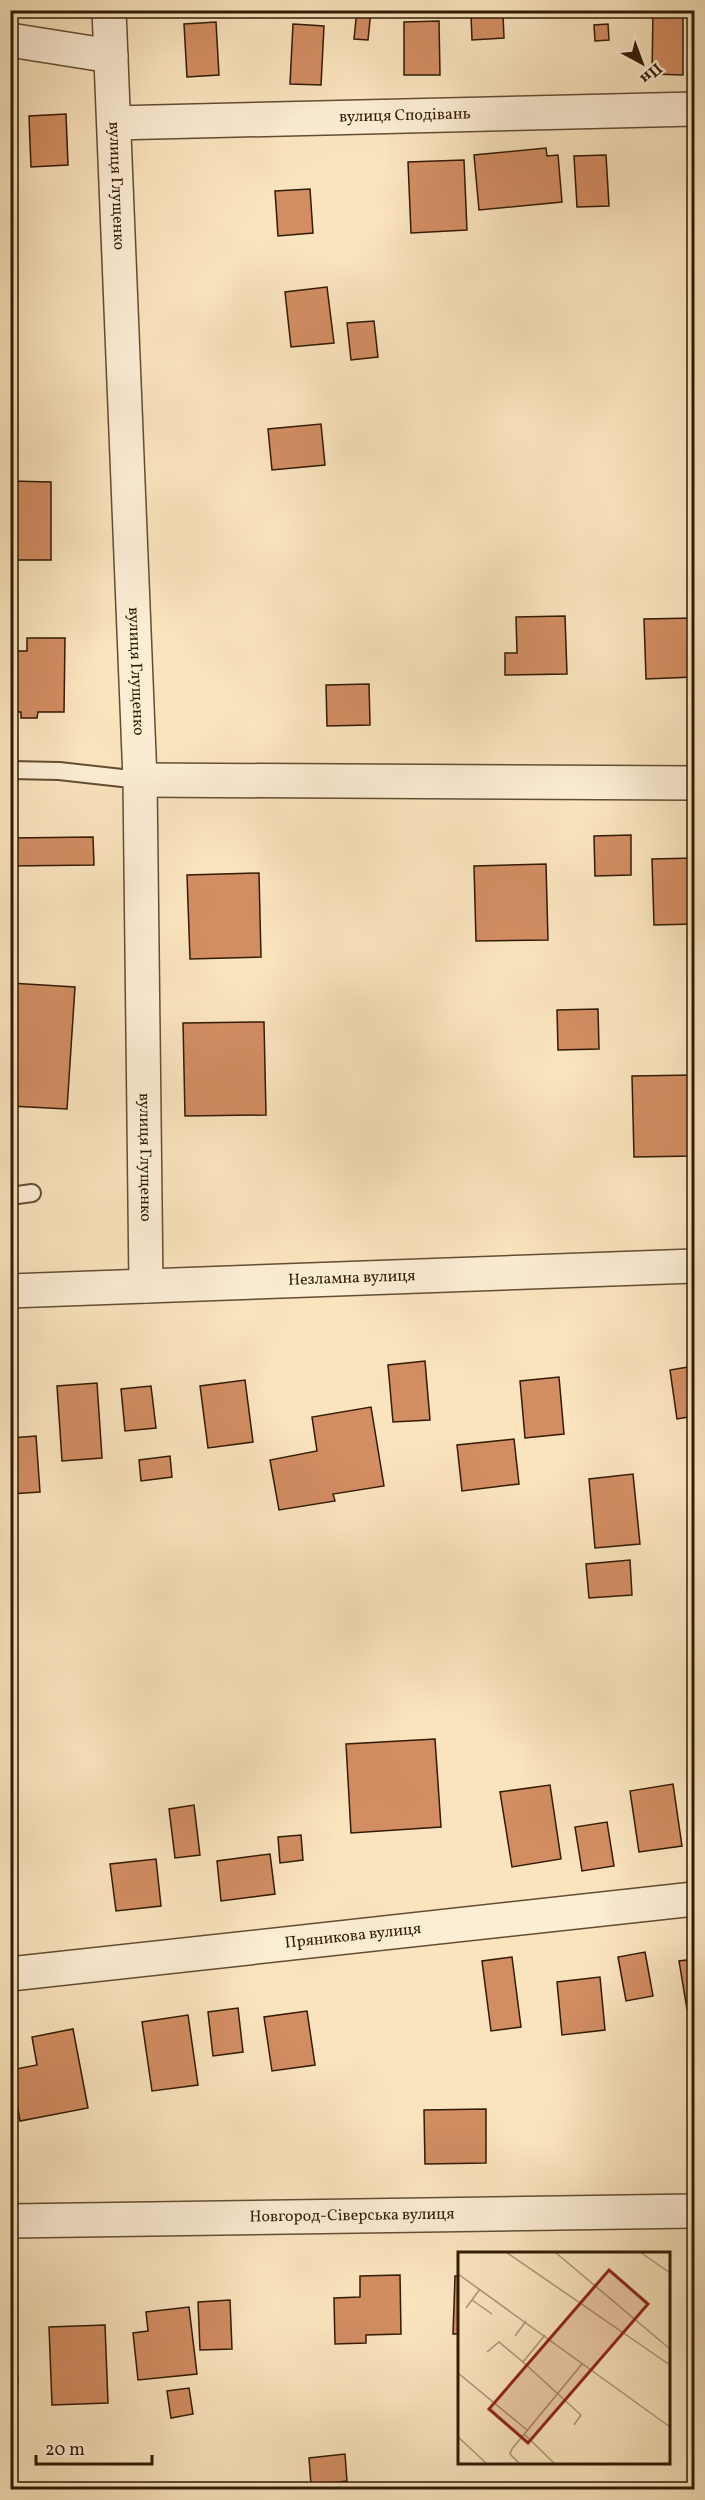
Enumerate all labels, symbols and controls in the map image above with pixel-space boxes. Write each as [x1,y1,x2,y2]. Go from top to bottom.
north arrow [612,33,672,93]
text: Пн [635,57,666,89]
street label: вулиця Сподівань [339,103,471,129]
street label: вулиця Глущенко [103,121,130,251]
street label: вулиця Глущенко [122,607,149,736]
street label: вулиця Глущенко [133,1093,156,1222]
street label: Незламна вулиця [288,1265,416,1292]
street label: Пряникова вулиця [283,1918,422,1955]
street label: Новгород-Сіверська вулиця [249,2204,455,2228]
inset map [458,2252,669,2464]
scale bar [36,2428,152,2466]
text: 20 m [45,2438,85,2463]

